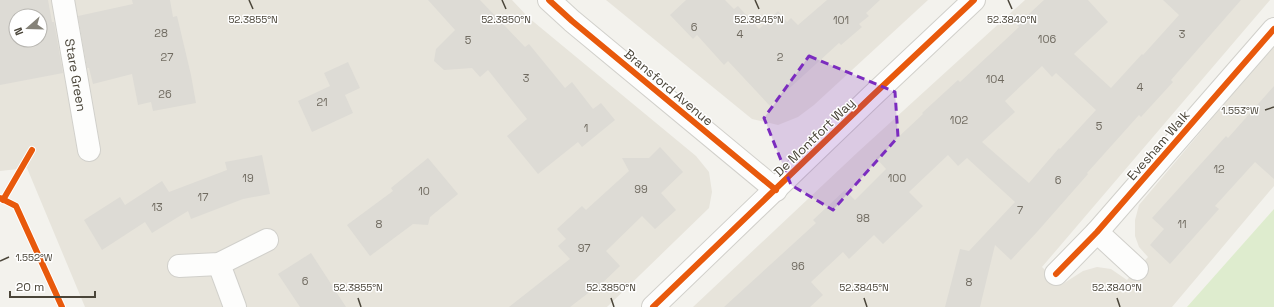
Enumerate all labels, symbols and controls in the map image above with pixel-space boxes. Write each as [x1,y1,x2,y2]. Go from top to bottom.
north arrow [8,8,48,48]
text: 52.3855°N [228,13,278,26]
text: 52.3850°N [481,13,531,26]
text: 52.3845°N [734,13,784,26]
house number: 101 [833,13,849,27]
text: 52.3840°N [987,13,1037,26]
house number: 6 [691,20,698,34]
text: N [11,26,26,37]
house number: 28 [154,26,168,40]
house number: 4 [737,27,744,41]
house number: 3 [1179,27,1186,41]
house number: 106 [1038,32,1056,46]
house number: 5 [465,33,472,47]
street label: Stare Green [61,37,90,113]
street label: Bransford Avenue [621,45,717,130]
house number: 27 [161,50,173,64]
house number: 2 [777,50,784,64]
house number: 3 [523,71,530,85]
house number: 104 [986,72,1004,86]
house number: 4 [1137,80,1144,94]
house number: 26 [158,87,172,101]
street label: De Montfort Way [770,94,859,180]
house number: 21 [316,95,328,109]
text: 1.553°W [1221,104,1259,117]
street label: Evesham Walk [1123,107,1193,184]
house number: 102 [950,113,969,127]
house number: 5 [1096,119,1103,133]
house number: 1 [584,121,588,135]
house number: 12 [1213,162,1225,176]
house number: 19 [242,171,254,185]
house number: 100 [888,171,906,185]
house number: 6 [1055,173,1062,187]
house number: 99 [634,182,648,196]
house number: 10 [418,184,430,198]
house number: 17 [198,190,208,204]
house number: 13 [151,200,163,214]
house number: 7 [1017,203,1023,217]
house number: 98 [856,211,870,225]
house number: 8 [376,217,383,231]
house number: 11 [1177,217,1187,231]
house number: 97 [578,241,590,255]
text: 1.552°W [15,251,53,264]
house number: 96 [791,259,805,273]
scale bar [10,273,95,299]
house number: 6 [302,274,309,288]
house number: 8 [966,275,973,289]
text: 20 m [16,279,44,295]
text: 52.3855°N [333,281,383,294]
text: 52.3850°N [586,281,636,294]
text: 52.3845°N [839,281,889,294]
text: 52.3840°N [1092,281,1142,294]

